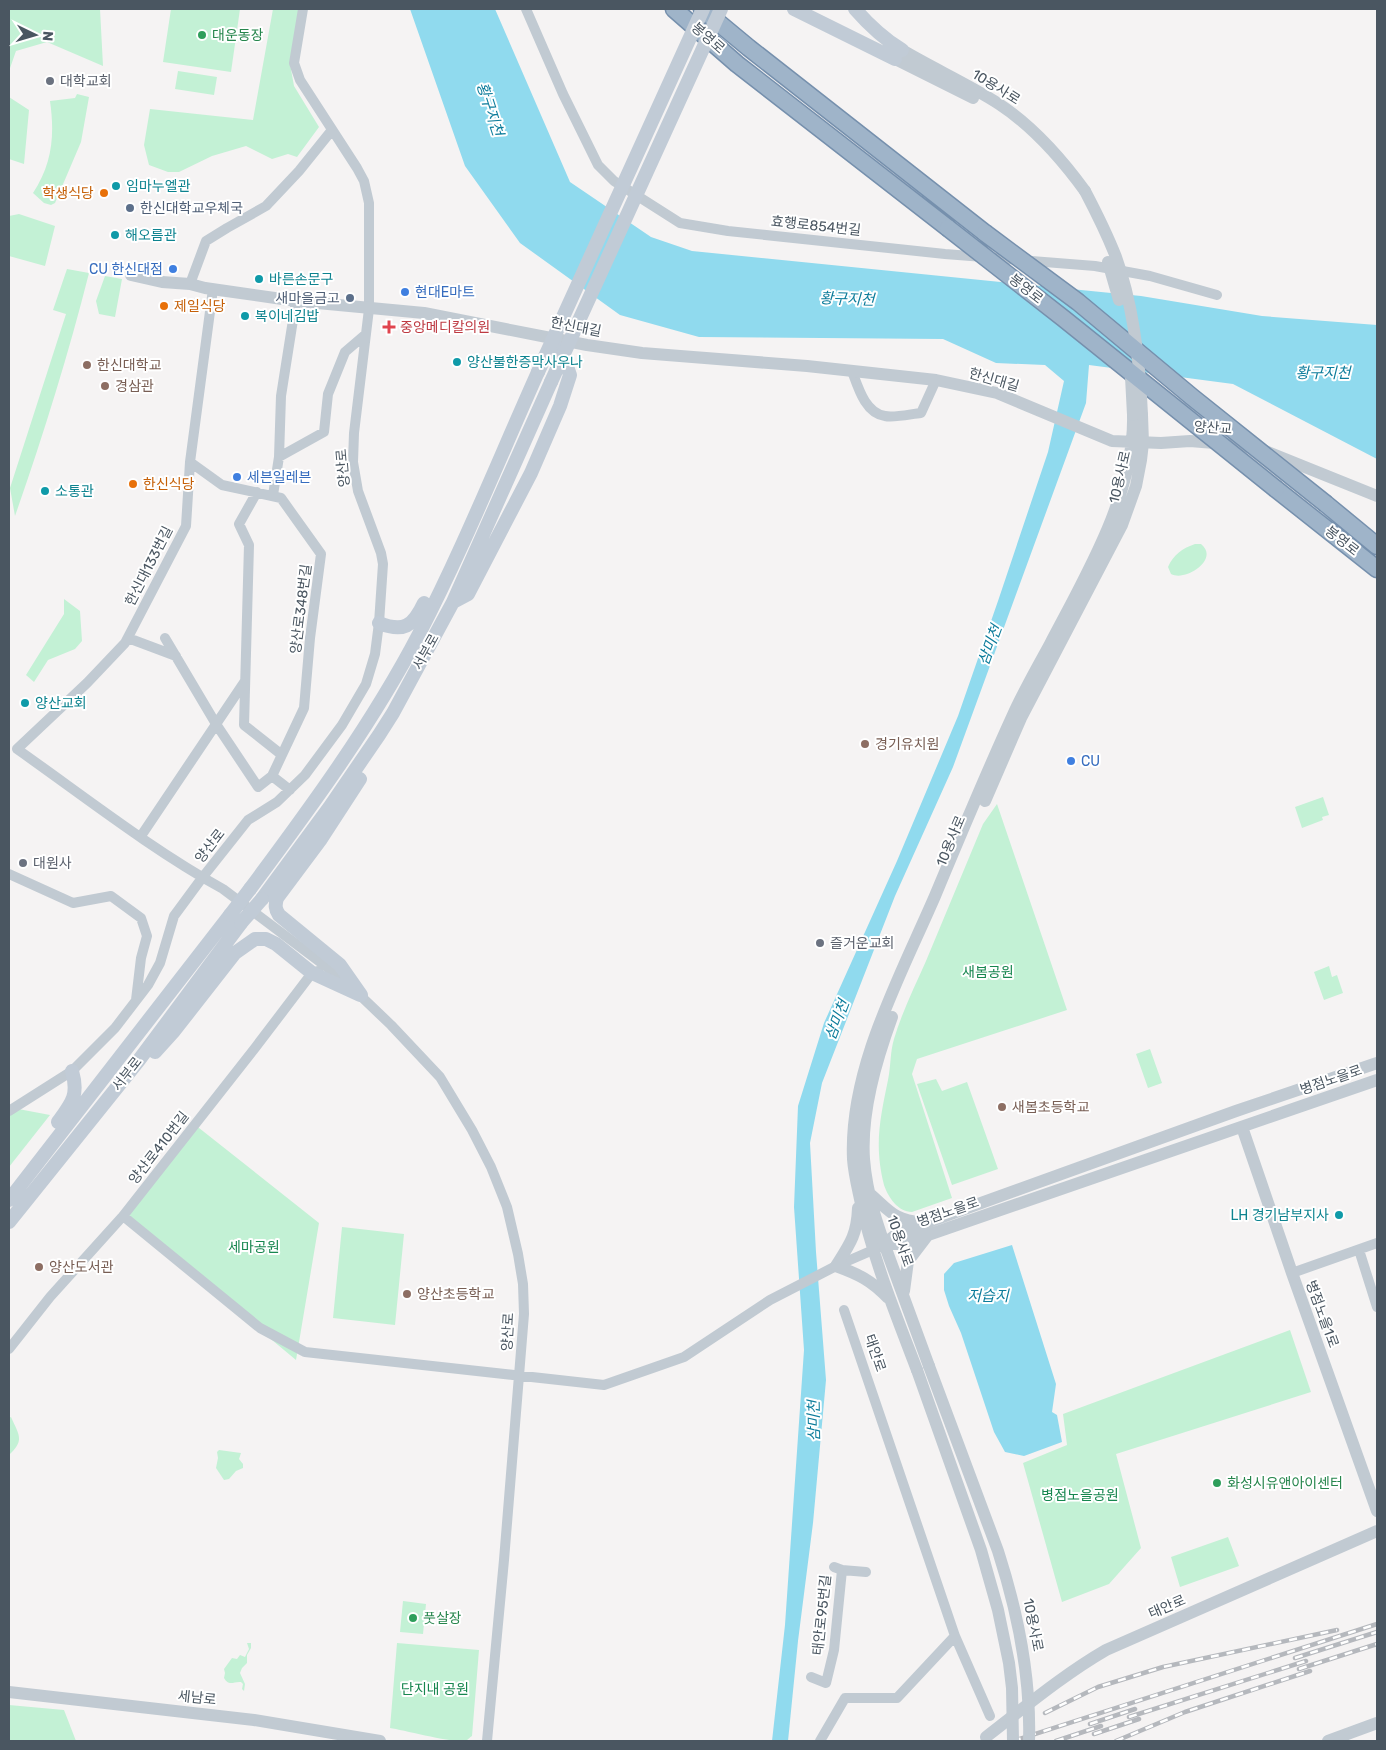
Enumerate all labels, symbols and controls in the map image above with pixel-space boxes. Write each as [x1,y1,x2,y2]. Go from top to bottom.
north arrow [10,10,60,60]
street label: 봉영로 [688,19,728,57]
place label: 대운동장 [212,27,264,44]
marker: 대운동장 [196,29,208,41]
text: N [39,30,56,42]
street label: 10용사로 [969,66,1023,108]
place label: 대학교회 [60,73,112,90]
marker: 대학교회 [44,75,56,87]
water label: 황구지천 [473,80,508,140]
place label: 임마누엘관 [126,178,191,195]
marker: 임마누엘관 [110,180,122,192]
place label: 학생식당 [42,185,94,202]
marker: 학생식당 [98,187,110,199]
place label: 한신대학교우체국 [140,200,243,217]
marker: 한신대학교우체국 [124,202,136,214]
street label: 효행로854번길 [770,213,862,239]
place label: 해오름관 [125,227,177,244]
marker: 해오름관 [109,229,121,241]
place label: CU 한신대점 [89,261,163,278]
marker: CU 한신대점 [167,263,179,275]
street label: 봉영로 [1006,270,1047,308]
place label: 바른손문구 [269,271,334,288]
marker: 바른손문구 [253,273,265,285]
place label: 현대E마트 [415,284,475,301]
marker: 현대E마트 [399,286,411,298]
water label: 황구지천 [819,289,877,309]
place label: 새마을금고 [276,290,340,307]
marker: 새마을금고 [344,292,356,304]
place label: 제일식당 [174,298,226,315]
marker: 제일식당 [158,300,170,312]
place label: 복이네김밥 [255,308,320,325]
marker: 복이네김밥 [239,310,251,322]
street label: 한신대길 [549,314,603,340]
place label: 중앙메디칼의원 [400,319,490,336]
marker: 중앙메디칼의원 [382,320,396,334]
place label: 양산불한증막사우나 [467,354,583,371]
marker: 양산불한증막사우나 [451,356,463,368]
place label: 한신대학교 [97,357,162,374]
marker: 한신대학교 [81,359,93,371]
water label: 황구지천 [1295,364,1353,382]
street label: 한신대길 [967,365,1021,395]
place label: 경삼관 [115,378,154,395]
marker: 경삼관 [99,380,111,392]
street label: 양산교 [1193,418,1233,438]
street label: 양산로 [333,448,353,488]
street label: 10용사로 [1106,449,1134,505]
place label: 세븐일레븐 [247,469,312,486]
marker: 세븐일레븐 [231,471,243,483]
place label: 한신식당 [143,476,195,493]
marker: 한신식당 [127,478,139,490]
place label: 소통관 [55,483,94,500]
marker: 소통관 [39,485,51,497]
street label: 봉영로 [1322,522,1363,560]
street label: 한신대133번길 [122,523,176,609]
street label: 양산로348번길 [287,563,315,655]
water label: 삼미천 [974,620,1006,668]
street label: 서부로 [409,631,443,673]
place label: 양산교회 [35,695,87,712]
marker: 양산교회 [19,697,31,709]
place label: 경기유치원 [875,736,939,753]
marker: 경기유치원 [859,738,871,750]
place label: CU [1081,753,1100,770]
marker: CU [1065,755,1077,767]
street label: 10용사로 [933,813,969,869]
street label: 양산로 [191,825,229,866]
place label: 대원사 [33,855,72,872]
marker: 대원사 [17,857,29,869]
place label: 즐거운교회 [830,935,894,952]
marker: 즐거운교회 [814,937,826,949]
park label: 새봄공원 [962,964,1014,981]
water label: 삼미천 [821,995,854,1043]
street label: 서부로 [108,1053,146,1094]
street label: 병점노을로 [1298,1061,1364,1099]
place label: 새봄초등학교 [1012,1099,1089,1116]
marker: 새봄초등학교 [996,1101,1008,1113]
street label: 양산로410번길 [125,1108,193,1188]
street label: 병점노을로 [915,1193,981,1231]
place label: LH 경기남부지사 [1230,1207,1329,1224]
marker: LH 경기남부지사 [1333,1209,1345,1221]
street label: 10용사로 [883,1213,917,1269]
park label: 세마공원 [228,1239,280,1256]
place label: 양산도서관 [49,1259,114,1276]
marker: 양산도서관 [33,1261,45,1273]
street label: 병점노을1로 [1302,1278,1342,1350]
place label: 양산초등학교 [417,1286,494,1303]
water label: 저습지 [967,1287,1010,1305]
marker: 양산초등학교 [401,1288,413,1300]
street label: 양산로 [499,1312,518,1352]
street label: 태안로 [861,1332,889,1374]
water label: 삼미천 [805,1398,823,1442]
place label: 화성시유앤아이센터 [1227,1475,1343,1492]
marker: 화성시유앤아이센터 [1211,1477,1223,1489]
park label: 병점노을공원 [1041,1487,1119,1504]
street label: 태안로95번길 [809,1574,835,1656]
street label: 태안로 [1146,1592,1188,1622]
street label: 10용사로 [1020,1597,1046,1653]
place label: 풋살장 [423,1610,462,1627]
marker: 풋살장 [407,1612,419,1624]
park label: 단지내 공원 [401,1681,469,1698]
street label: 세남로 [177,1688,217,1708]

